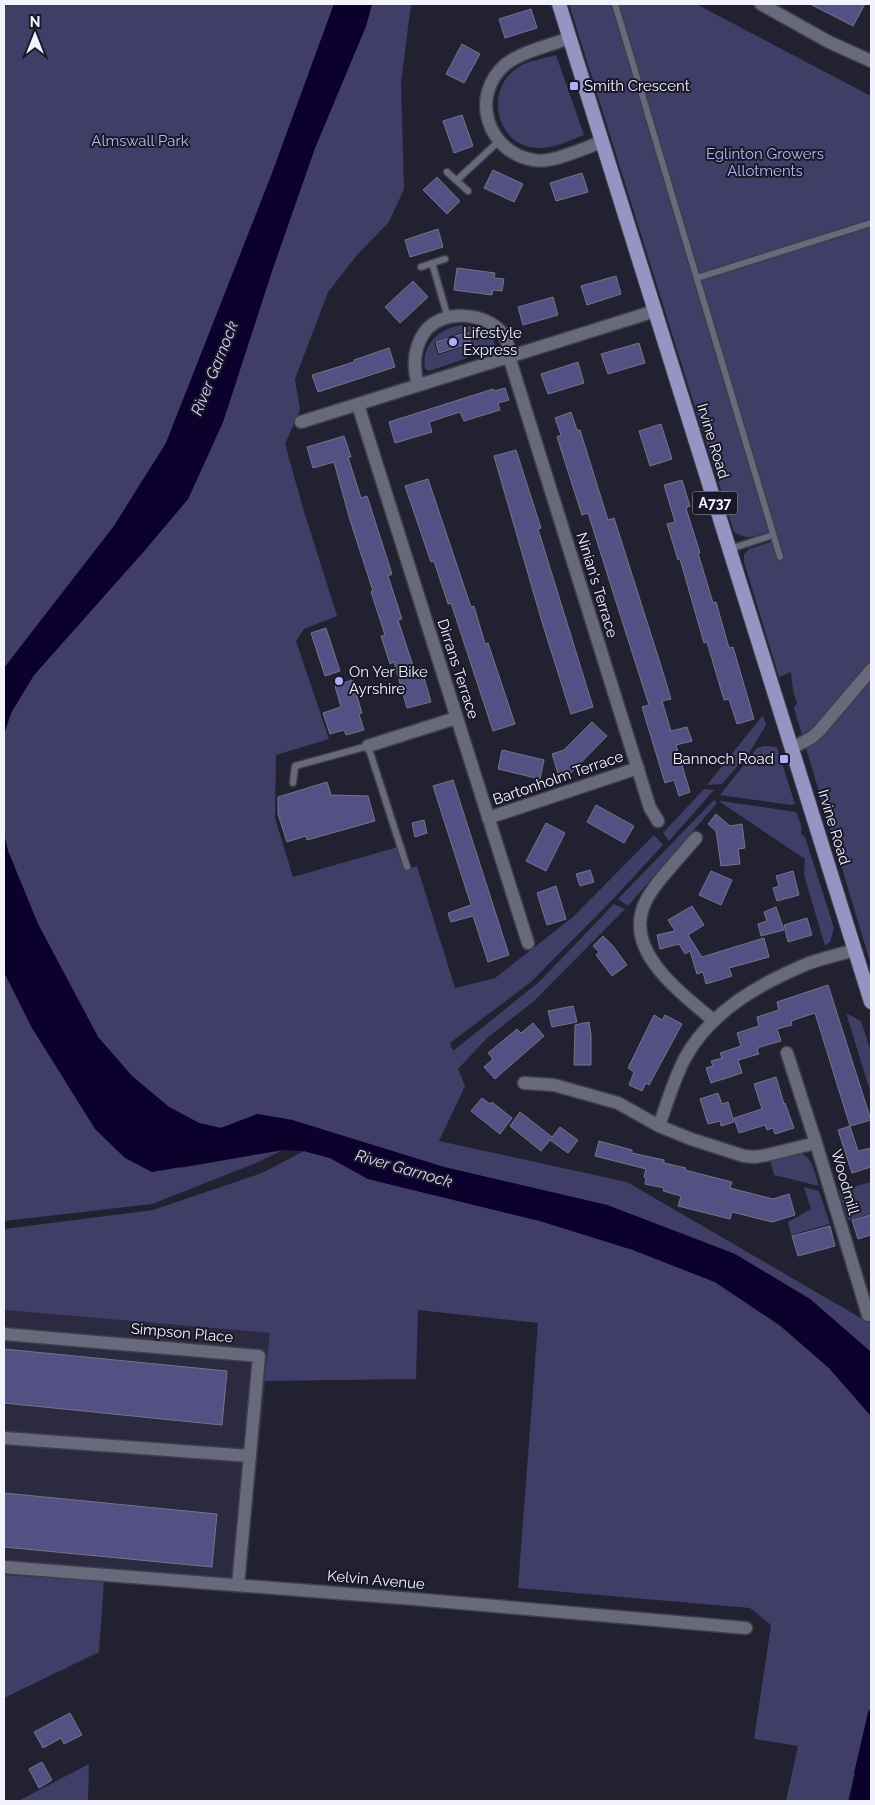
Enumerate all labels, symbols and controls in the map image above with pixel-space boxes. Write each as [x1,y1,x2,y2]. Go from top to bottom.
north arrow [10,10,60,60]
text: N [30,14,40,30]
place label: Smith Crescent [584,77,690,95]
marker: Smith Crescent [568,80,580,92]
park label: Almswall Park [91,132,189,150]
park label: Eglinton Growers Allotments [706,145,824,180]
water label: River Garnock [187,318,242,418]
place label: Lifestyle Express [463,324,522,359]
marker: Lifestyle Express [447,336,459,348]
street label: Irvine Road [693,401,733,481]
road number: A737 [692,492,738,514]
street label: Ninian's Terrace [572,530,622,640]
street label: Dirrans Terrace [433,617,483,721]
place label: On Yer Bike Ayrshire [349,663,428,698]
marker: On Yer Bike Ayrshire [333,675,345,687]
street label: Bartonholm Terrace [490,747,626,809]
place label: Bannoch Road [673,750,774,768]
marker: Bannoch Road [778,753,790,765]
street label: Irvine Road [814,787,854,867]
water label: River Garnock [353,1146,455,1192]
street label: Woodmill [827,1147,863,1218]
street label: Simpson Place [130,1320,234,1346]
street label: Kelvin Avenue [326,1567,426,1593]

